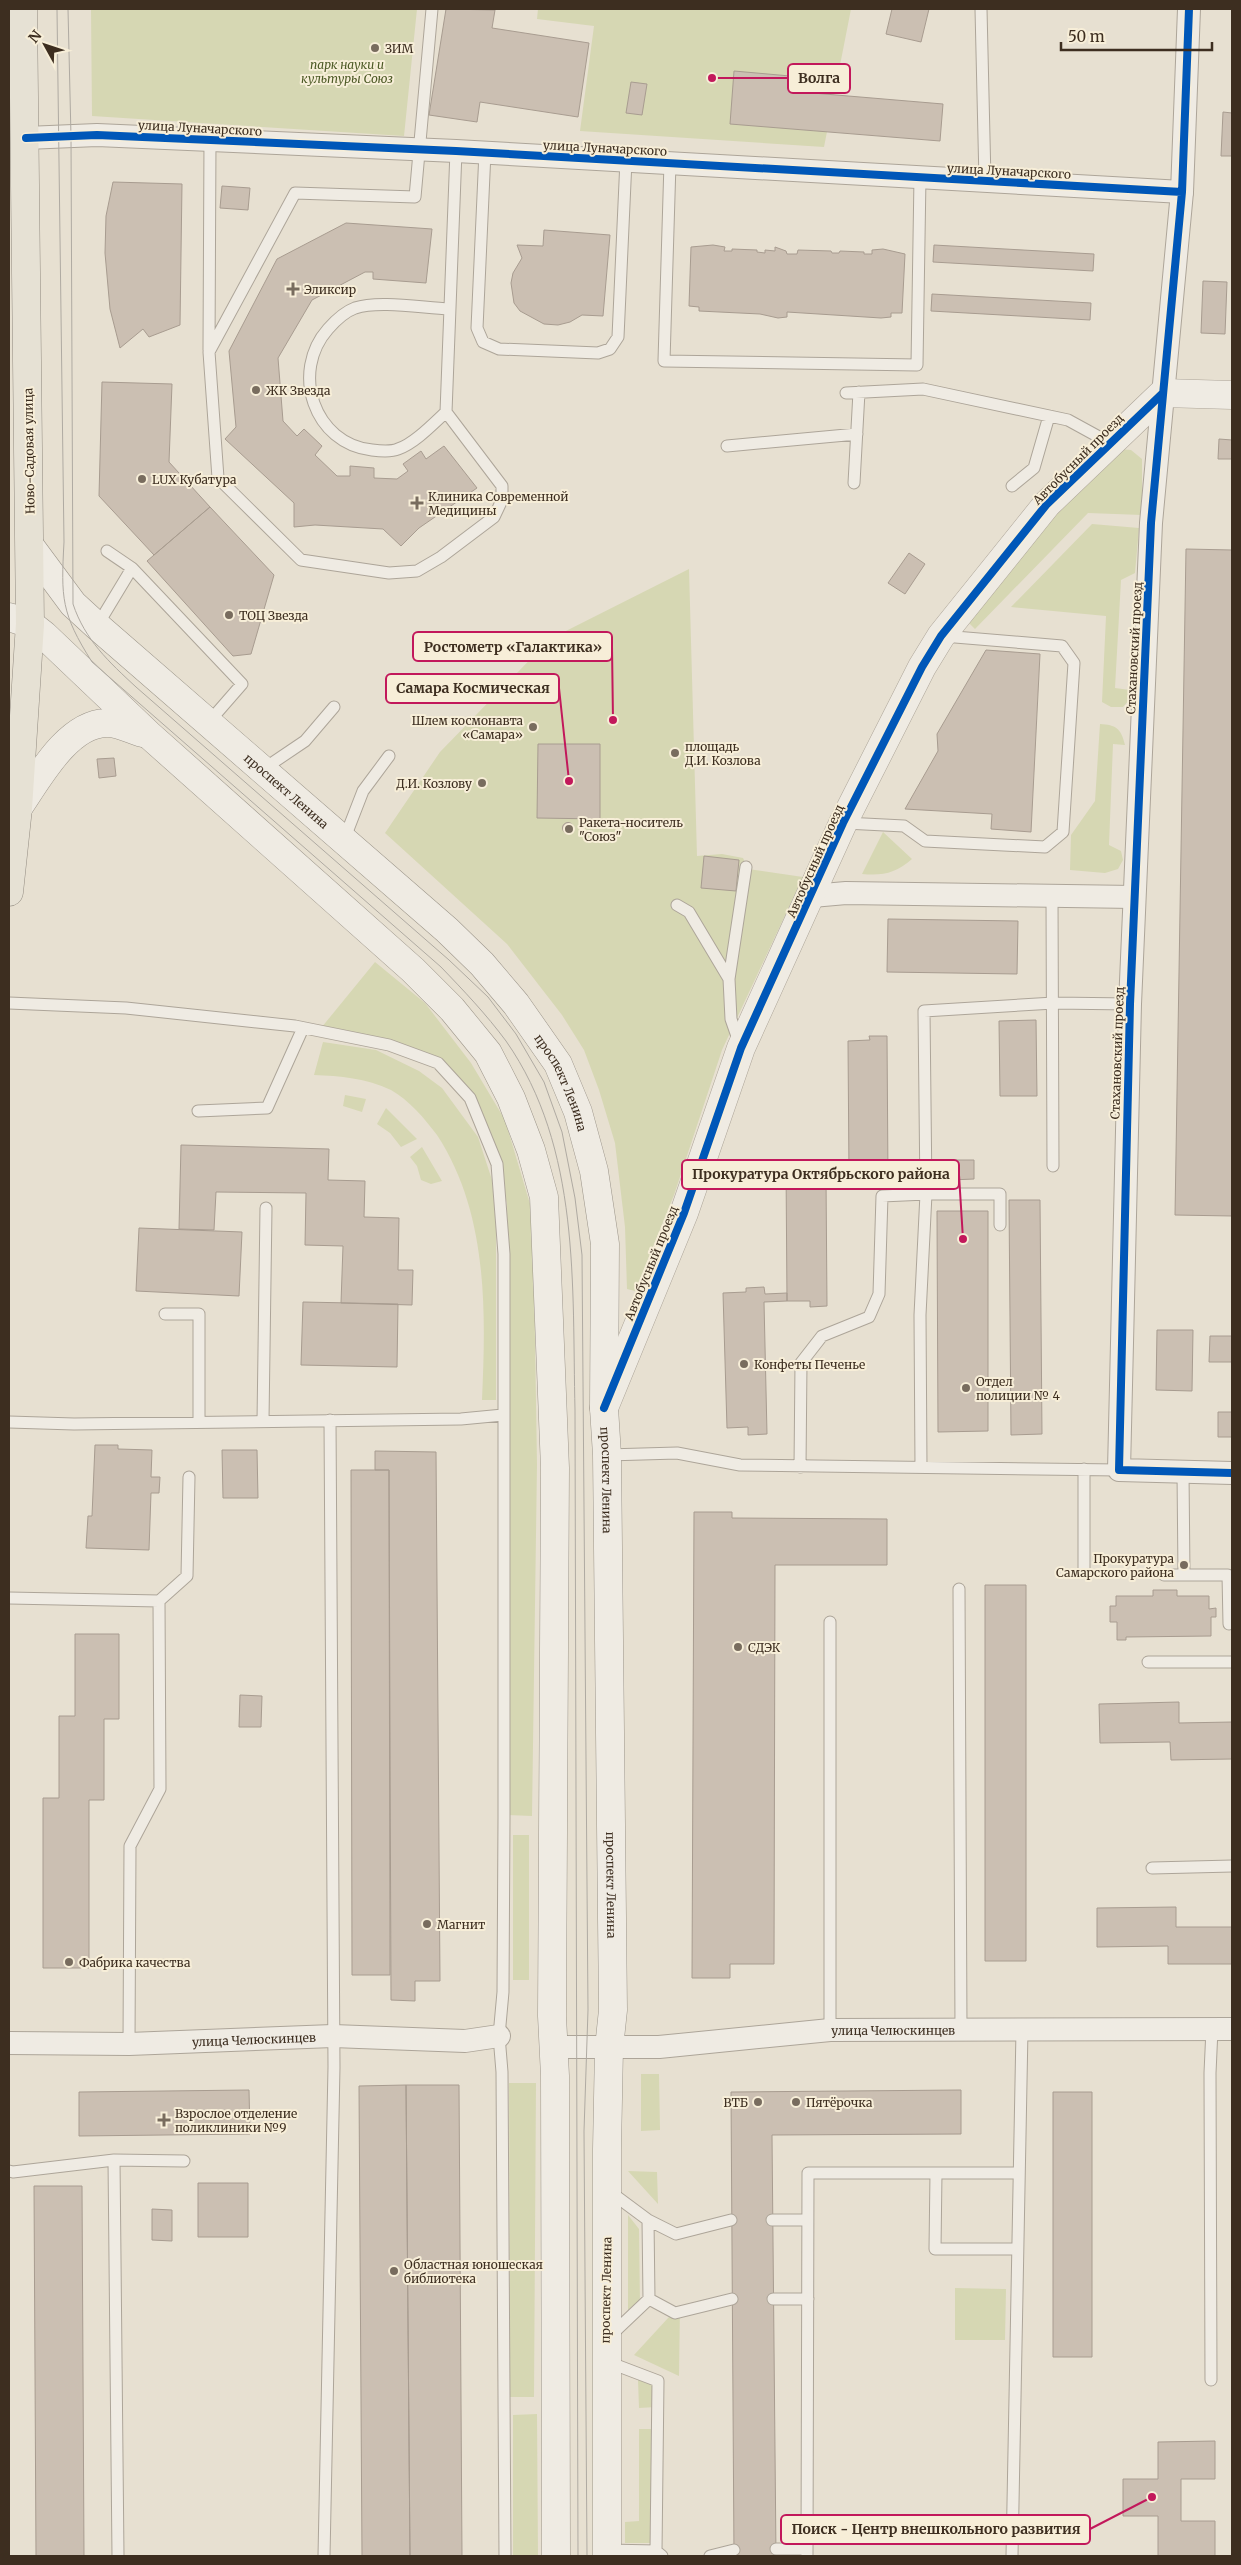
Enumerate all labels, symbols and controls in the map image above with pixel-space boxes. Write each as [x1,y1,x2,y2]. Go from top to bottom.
north arrow [20,20,70,70]
scale bar [1061,20,1212,52]
text: N [25,27,45,47]
text: 50 m [1068,27,1105,46]
place label: ЗИМ [385,41,413,56]
marker: ЗИМ [369,42,381,54]
park label: парк науки и культуры Союз [301,57,393,86]
callout: Волга [788,64,850,93]
text: Волга [798,69,840,87]
street label: улица Луначарского [138,117,262,139]
street label: улица Луначарского [543,137,667,159]
street label: улица Луначарского [947,160,1071,182]
marker: Эликсир [286,282,300,296]
place label: Эликсир [304,282,356,297]
place label: ЖК Звезда [266,383,331,398]
marker: ЖК Звезда [250,384,262,396]
street label: Ново-Садовая улица [20,387,38,514]
street label: Автобусный проезд [1029,410,1127,508]
place label: LUX Кубатура [152,472,237,487]
marker: LUX Кубатура [136,473,148,485]
place label: Клиника Современной Медицины [428,489,568,518]
marker: Клиника Современной Медицины [410,496,424,510]
street label: Стахановский проезд [1123,581,1145,715]
place label: ТОЦ Звезда [239,608,309,623]
marker: ТОЦ Звезда [223,609,235,621]
callout: Ростометр «Галактика» [413,632,612,661]
text: Ростометр «Галактика» [424,638,602,656]
callout: Самара Космическая [386,674,559,703]
text: Самара Космическая [396,679,550,697]
place label: Шлем космонавта «Самара» [412,713,524,742]
marker: Шлем космонавта «Самара» [527,721,539,733]
place label: площадь Д.И. Козлова [685,739,761,768]
marker: площадь Д.И. Козлова [669,747,681,759]
street label: проспект Ленина [241,750,332,832]
place label: Д.И. Козлову [396,776,472,791]
marker: Д.И. Козлову [476,777,488,789]
street label: Автобусный проезд [783,802,847,921]
place label: Ракета-носитель "Союз" [579,815,683,844]
marker: Ракета-носитель "Союз" [563,823,575,835]
street label: Стахановский проезд [1107,986,1127,1120]
street label: проспект Ленина [532,1031,591,1133]
callout: Прокуратура Октябрьского района [682,1160,959,1189]
text: Прокуратура Октябрьского района [692,1165,950,1183]
street label: Автобусный проезд [621,1203,681,1323]
place label: Конфеты Печенье [754,1357,865,1372]
marker: Конфеты Печенье [738,1358,750,1370]
place label: Отдел полиции № 4 [976,1374,1060,1403]
marker: Отдел полиции № 4 [960,1382,972,1394]
street label: проспект Ленина [598,1426,615,1534]
place label: Прокуратура Самарского района [1056,1551,1175,1580]
marker: Прокуратура Самарского района [1178,1559,1190,1571]
place label: СДЭК [748,1640,781,1655]
marker: СДЭК [732,1641,744,1653]
street label: проспект Ленина [604,1832,620,1939]
place label: Магнит [437,1917,485,1932]
marker: Магнит [421,1918,433,1930]
place label: Фабрика качества [79,1955,191,1970]
marker: Фабрика качества [63,1956,75,1968]
street label: улица Челюскинцев [831,2022,955,2037]
street label: улица Челюскинцев [192,2029,316,2049]
place label: ВТБ [723,2095,748,2110]
place label: Пятёрочка [806,2095,873,2110]
marker: ВТБ [752,2096,764,2108]
marker: Пятёрочка [790,2096,802,2108]
place label: Взрослое отделение поликлиники №9 [175,2106,297,2135]
marker: Взрослое отделение поликлиники №9 [157,2113,171,2127]
street label: проспект Ленина [598,2236,614,2343]
place label: Областная юношеская библиотека [404,2257,543,2286]
marker: Областная юношеская библиотека [388,2265,400,2277]
callout: Поиск - Центр внешкольного развития [781,2515,1090,2544]
text: Поиск - Центр внешкольного развития [791,2520,1081,2538]

